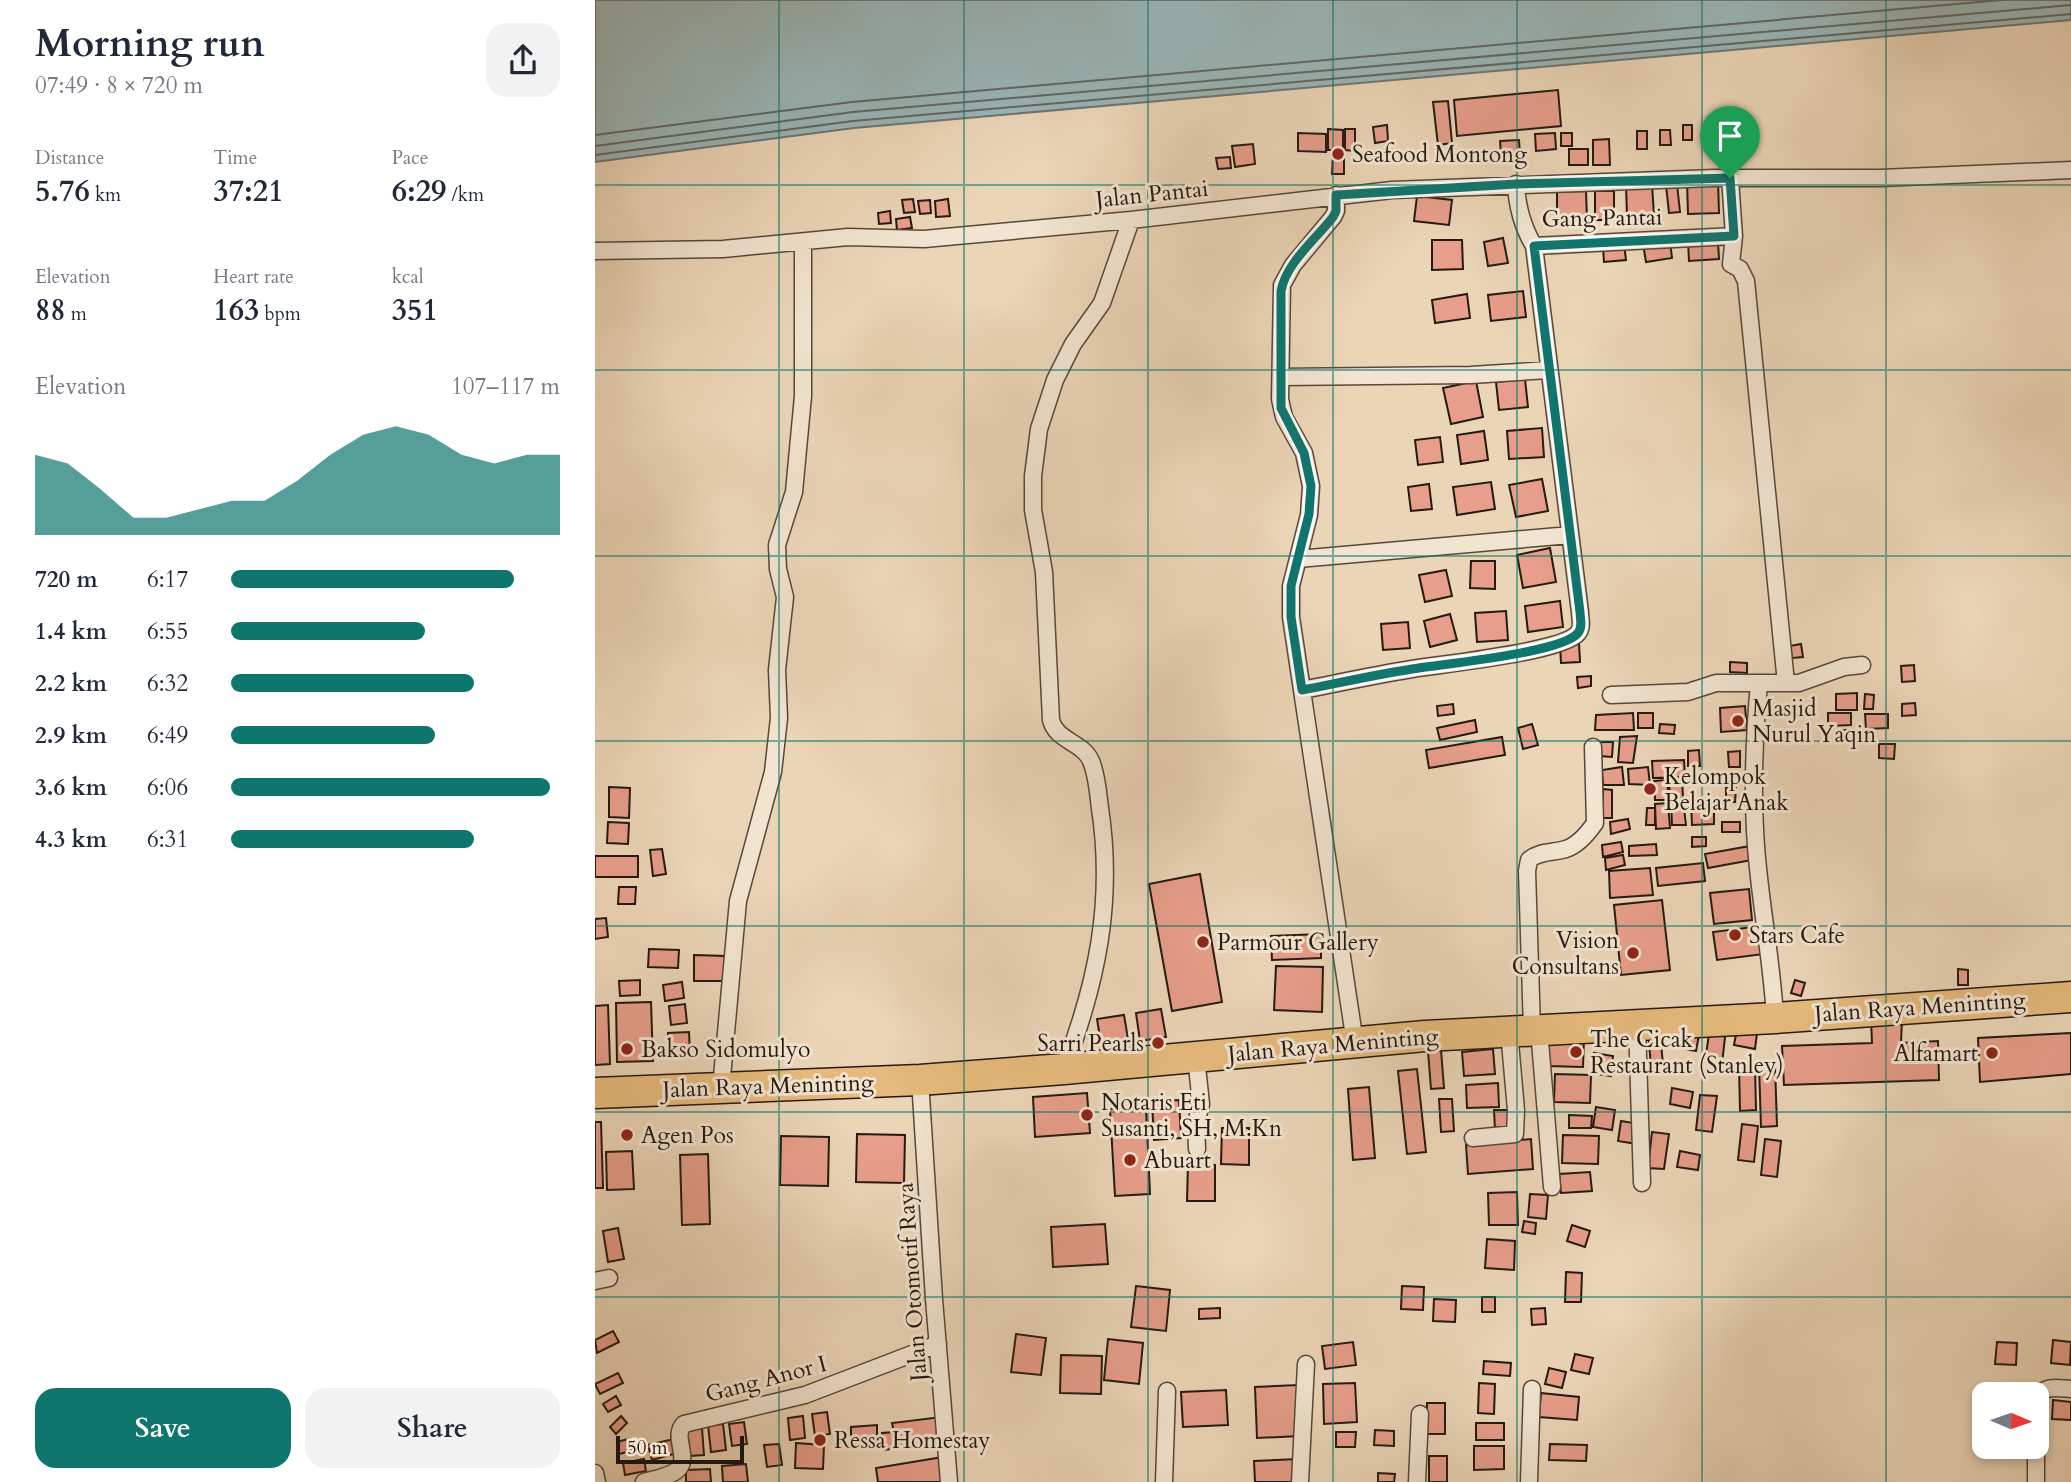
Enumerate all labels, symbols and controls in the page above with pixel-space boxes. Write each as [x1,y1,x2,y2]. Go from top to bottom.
text: Morning run [35,18,265,70]
button: share [486,23,560,97]
text: 07:49 · 8 × 720 m [35,70,203,101]
pin [1700,106,1760,178]
icon: arrive [1711,117,1749,155]
place label: Seafood Montong [1352,139,1527,170]
text: Distance [35,145,104,171]
text: Time [213,145,257,171]
text: Pace [392,145,428,171]
marker: Seafood Montong [1330,146,1346,162]
text: 5.76 [35,171,90,212]
text: 37:21 [213,171,284,212]
text: 6:29 [392,171,446,212]
street label: Jalan Pantai [1091,173,1210,216]
text: km [90,182,121,208]
text: /km [446,182,484,208]
street label: Gang Pantai [1541,201,1663,235]
text: Elevation [35,264,110,290]
text: Heart rate [213,264,294,290]
text: kcal [392,264,424,290]
text: 88 [35,290,66,331]
text: 163 [213,290,259,331]
text: 351 [392,290,438,331]
text: m [66,301,87,327]
text: bpm [259,301,301,327]
text: Elevation [35,371,126,402]
text: 107–117 m [451,371,560,402]
text: 720 m [35,564,98,595]
text: 6:17 [147,564,188,595]
text: 1.4 km [35,616,107,647]
text: 6:55 [147,616,188,647]
text: 2.2 km [35,668,107,699]
text: 6:32 [147,668,188,699]
place label: Masjid Nurul Yaqin [1752,693,1876,750]
marker: Masjid Nurul Yaqin [1730,713,1746,729]
text: 2.9 km [35,720,107,751]
text: 6:49 [147,720,188,751]
place label: Kelompok Belajar Anak [1664,761,1789,818]
text: 3.6 km [35,772,107,803]
text: 6:06 [147,772,188,803]
marker: Kelompok Belajar Anak [1642,781,1658,797]
text: 4.3 km [35,824,107,855]
text: 6:31 [147,824,188,855]
place label: Stars Cafe [1749,920,1845,951]
place label: Vision Consultans [1512,925,1619,982]
place label: Parmour Gallery [1217,927,1379,958]
marker: Stars Cafe [1727,927,1743,943]
marker: Parmour Gallery [1195,934,1211,950]
marker: Vision Consultans [1625,945,1641,961]
street label: Jalan Raya Meninting [1811,984,2027,1030]
street label: Jalan Raya Meninting [1223,1020,1440,1070]
place label: The Cicak Restaurant (Stanley) [1590,1024,1784,1081]
place label: Sarri Pearls [1037,1028,1144,1059]
place label: Bakso Sidomulyo [641,1034,810,1065]
marker: Sarri Pearls [1150,1035,1166,1051]
place label: Alfamart [1894,1038,1978,1069]
marker: Bakso Sidomulyo [619,1041,635,1057]
marker: The Cicak Restaurant (Stanley) [1568,1044,1584,1060]
marker: Alfamart [1984,1045,2000,1061]
street label: Jalan Raya Meninting [659,1067,874,1105]
place label: Notaris Eti Susanti, SH, M.Kn [1101,1087,1282,1144]
marker: Notaris Eti Susanti, SH, M.Kn [1079,1107,1095,1123]
place label: Agen Pos [641,1120,734,1151]
marker: Agen Pos [619,1127,635,1143]
place label: Abuart [1144,1145,1211,1176]
marker: Abuart [1122,1152,1138,1168]
street label: Jalan Otomotif Raya [890,1182,935,1385]
street label: Gang Anor I [702,1348,830,1410]
north arrow [1972,1382,2049,1460]
map controls [1972,1382,2049,1459]
button: Save [35,1388,291,1468]
button: Share [305,1388,560,1468]
place label: Ressa Homestay [834,1425,991,1456]
marker: Ressa Homestay [812,1432,828,1448]
scale bar [616,1433,744,1465]
text: 50 m [627,1435,668,1461]

